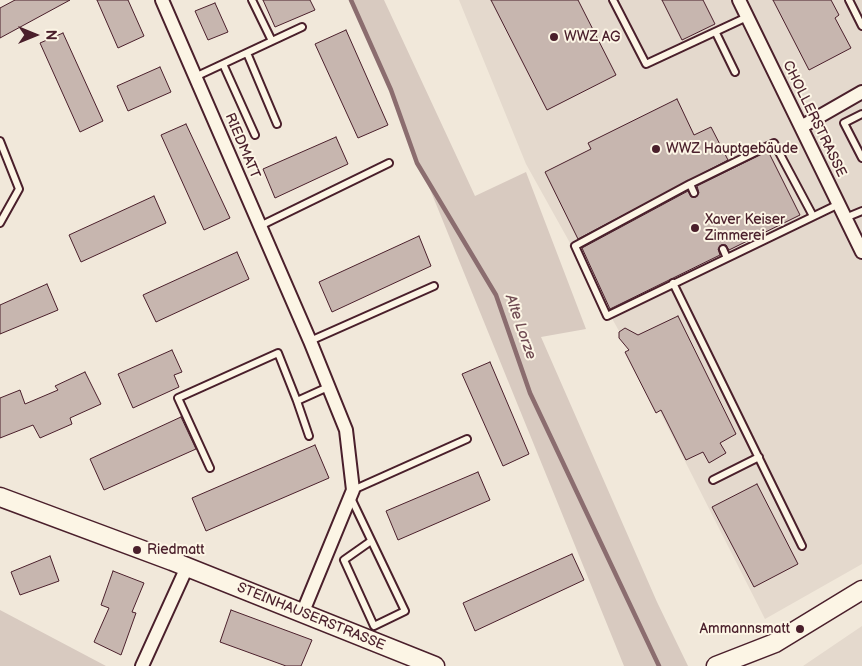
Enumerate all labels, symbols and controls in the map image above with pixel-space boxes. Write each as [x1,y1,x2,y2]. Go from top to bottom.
north arrow [10,10,60,60]
place label: WWZ AG [564,29,621,45]
text: N [42,30,59,40]
marker: WWZ AG [548,31,560,43]
street label: CHOLLERSTRASSE [779,58,849,180]
street label: RIEDMATT [221,111,263,181]
place label: WWZ Hauptgebäude [666,141,798,157]
marker: WWZ Hauptgebäude [650,143,662,155]
place label: Xaver Keiser Zimmerei [705,212,785,244]
marker: Xaver Keiser Zimmerei [689,222,701,234]
water label: Alte Lorze [500,292,540,362]
place label: Riedmatt [147,542,205,558]
marker: Riedmatt [131,544,143,556]
street label: STEINHAUSERSTRASSE [234,580,388,654]
place label: Ammannsmatt [700,621,790,637]
marker: Ammannsmatt [794,623,806,635]

